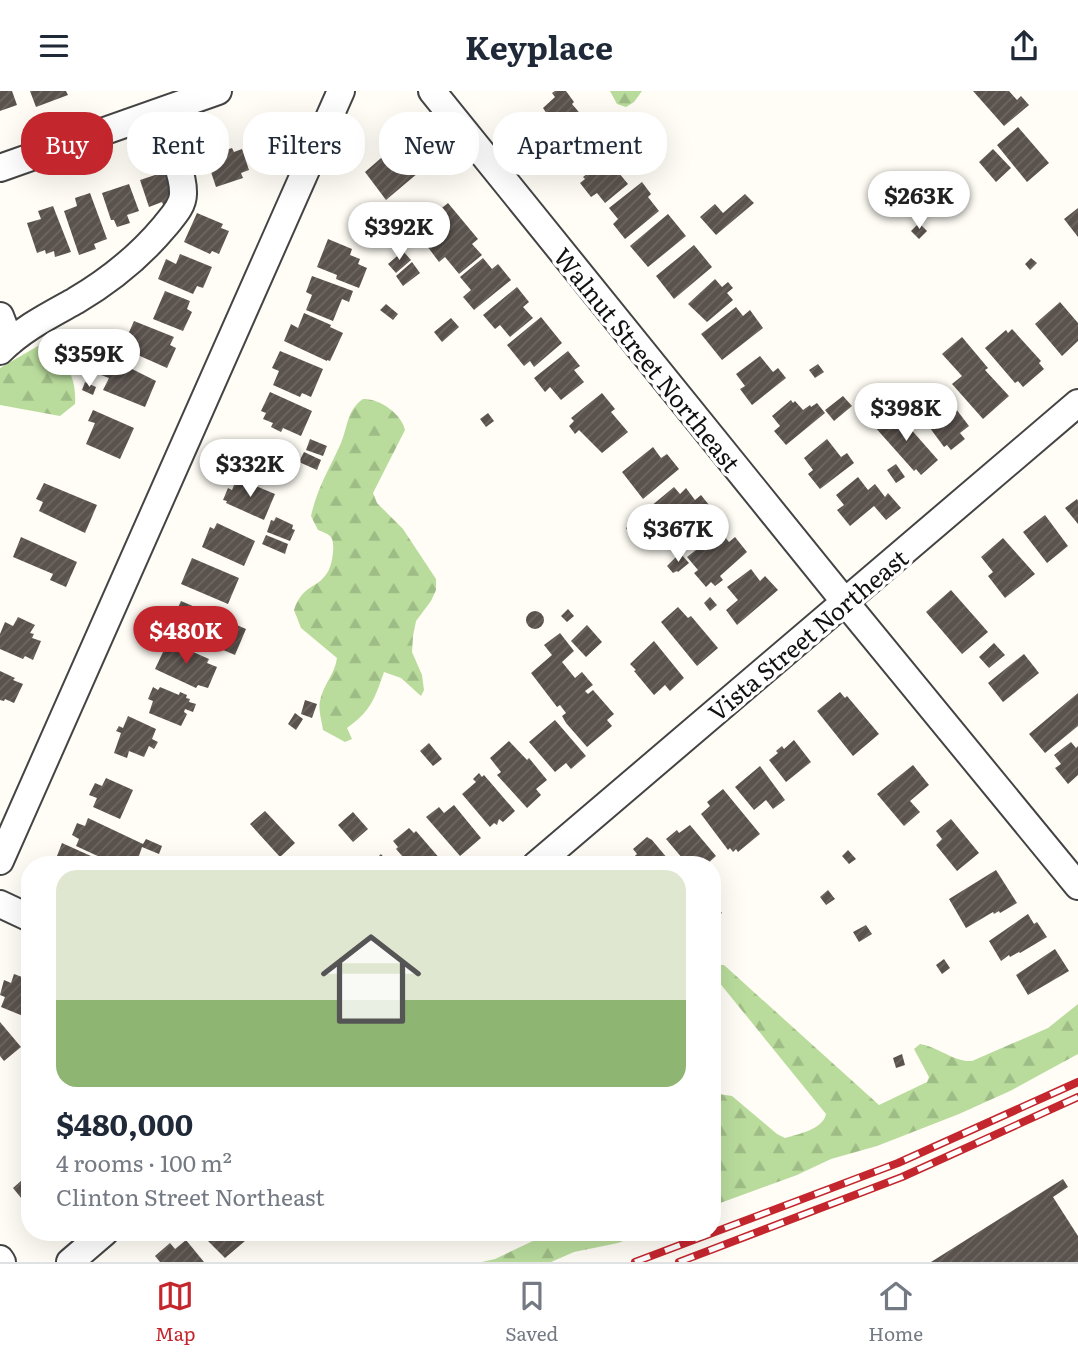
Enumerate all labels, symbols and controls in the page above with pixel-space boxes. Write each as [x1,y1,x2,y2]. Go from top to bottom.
text: Keyplace [465,22,613,70]
icon: menu [35,27,73,65]
icon: share [1005,27,1043,65]
chip: Buy [21,112,113,175]
chip: Rent [127,112,229,175]
chip: Filters [243,112,365,175]
chip: New [379,112,479,175]
chip: Apartment [493,112,667,175]
pin: $263K [870,171,968,231]
text: $263K [884,177,954,211]
pin: $392K [350,202,448,262]
text: $392K [364,208,434,242]
street label: Walnut Street Northeast [546,239,750,479]
pin: $359K [40,329,138,389]
text: $359K [54,335,124,369]
pin: $398K [857,383,955,443]
text: $398K [870,389,942,423]
pin: $332K [201,439,299,499]
text: $332K [216,445,284,479]
pin: $367K [629,505,727,564]
text: $367K [643,510,713,544]
street label: Vista Street Northeast [699,540,915,728]
pin: $480K [137,607,235,666]
text: $480K [149,612,223,646]
icon: home [308,916,434,1042]
text: $480,000 [56,1101,193,1145]
text: 4 rooms · 100 m² [56,1145,232,1179]
text: Clinton Street Northeast [56,1179,325,1213]
tab: Map [155,1277,195,1347]
tab: Saved [505,1277,558,1347]
tab: Home [868,1277,923,1347]

